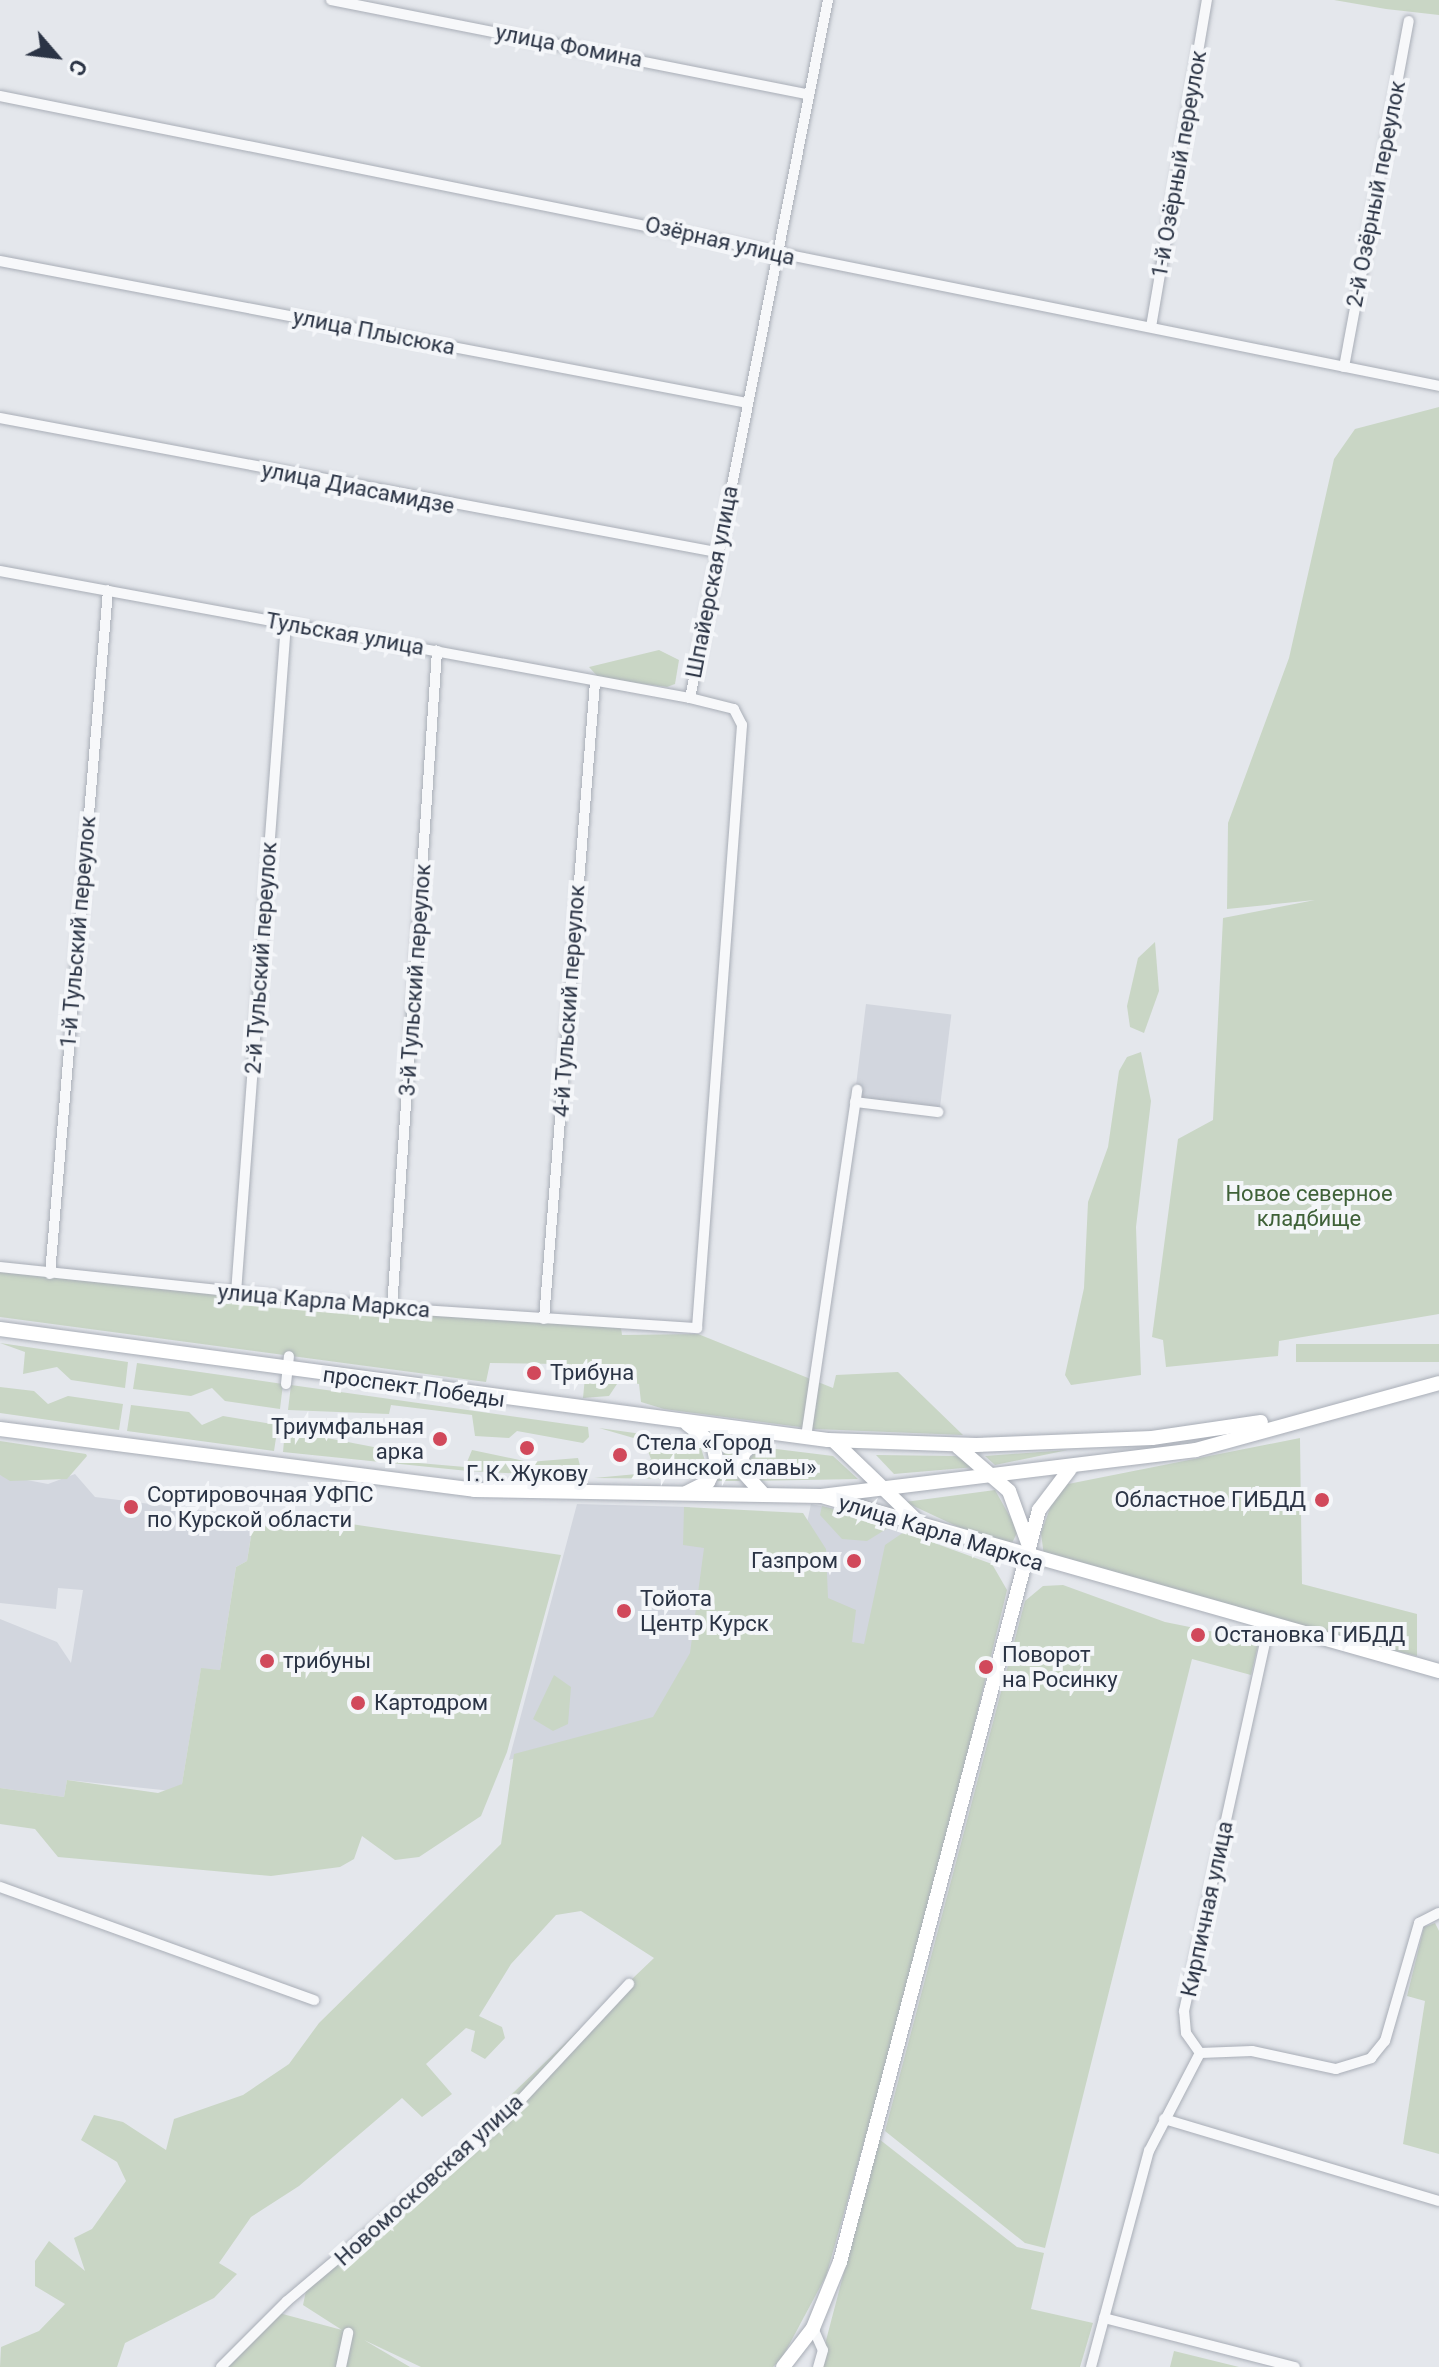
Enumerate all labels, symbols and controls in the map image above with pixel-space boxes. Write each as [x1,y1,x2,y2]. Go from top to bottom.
north arrow [16,16,96,96]
street label: улица Фомина [493,19,645,73]
street label: 1-й Озёрный переулок [1146,48,1212,280]
text: С [63,55,92,80]
street label: 2-й Озёрный переулок [1341,78,1411,310]
street label: Озёрная улица [643,211,797,271]
street label: улица Плысюка [291,303,457,361]
street label: улица Диасамидзе [259,456,457,520]
street label: Шпайерская улица [680,484,744,680]
street label: Тульская улица [264,607,426,661]
street label: 1-й Тульский переулок [55,815,101,1049]
street label: 2-й Тульский переулок [240,841,282,1075]
street label: 3-й Тульский переулок [394,863,436,1097]
street label: 4-й Тульский переулок [548,884,590,1118]
park label: Новое северное кладбище [1225,1180,1393,1232]
street label: улица Карла Маркса [217,1279,431,1323]
place label: Трибуна [550,1360,634,1386]
street label: проспект Победы [321,1361,507,1413]
marker: Трибуна [525,1364,543,1382]
place label: Триумфальная арка [271,1413,424,1464]
place label: Стела «Город воинской славы» [636,1429,817,1480]
marker: Триумфальная арка [431,1430,449,1448]
marker: Г. К. Жукову [518,1439,536,1457]
marker: Стела «Город воинской славы» [611,1446,629,1464]
place label: Г. К. Жукову [466,1461,588,1487]
place label: Сортировочная УФПС по Курской области [147,1481,374,1532]
place label: Областное ГИБДД [1114,1487,1306,1513]
street label: улица Карла Маркса [835,1489,1047,1577]
marker: Областное ГИБДД [1313,1491,1331,1509]
marker: Сортировочная УФПС по Курской области [122,1498,140,1516]
place label: Газпром [751,1548,838,1574]
marker: Газпром [845,1552,863,1570]
place label: Тойота Центр Курск [640,1585,769,1636]
marker: Тойота Центр Курск [615,1602,633,1620]
place label: Остановка ГИБДД [1214,1622,1405,1648]
marker: Остановка ГИБДД [1189,1626,1207,1644]
place label: Поворот на Росинку [1002,1641,1118,1692]
place label: трибуны [283,1648,371,1674]
marker: трибуны [258,1652,276,1670]
marker: Поворот на Росинку [977,1658,995,1676]
place label: Картодром [374,1690,488,1716]
marker: Картодром [349,1694,367,1712]
street label: Кирпичная улица [1175,1819,1239,1999]
street label: Новомосковская улица [330,2089,528,2271]

